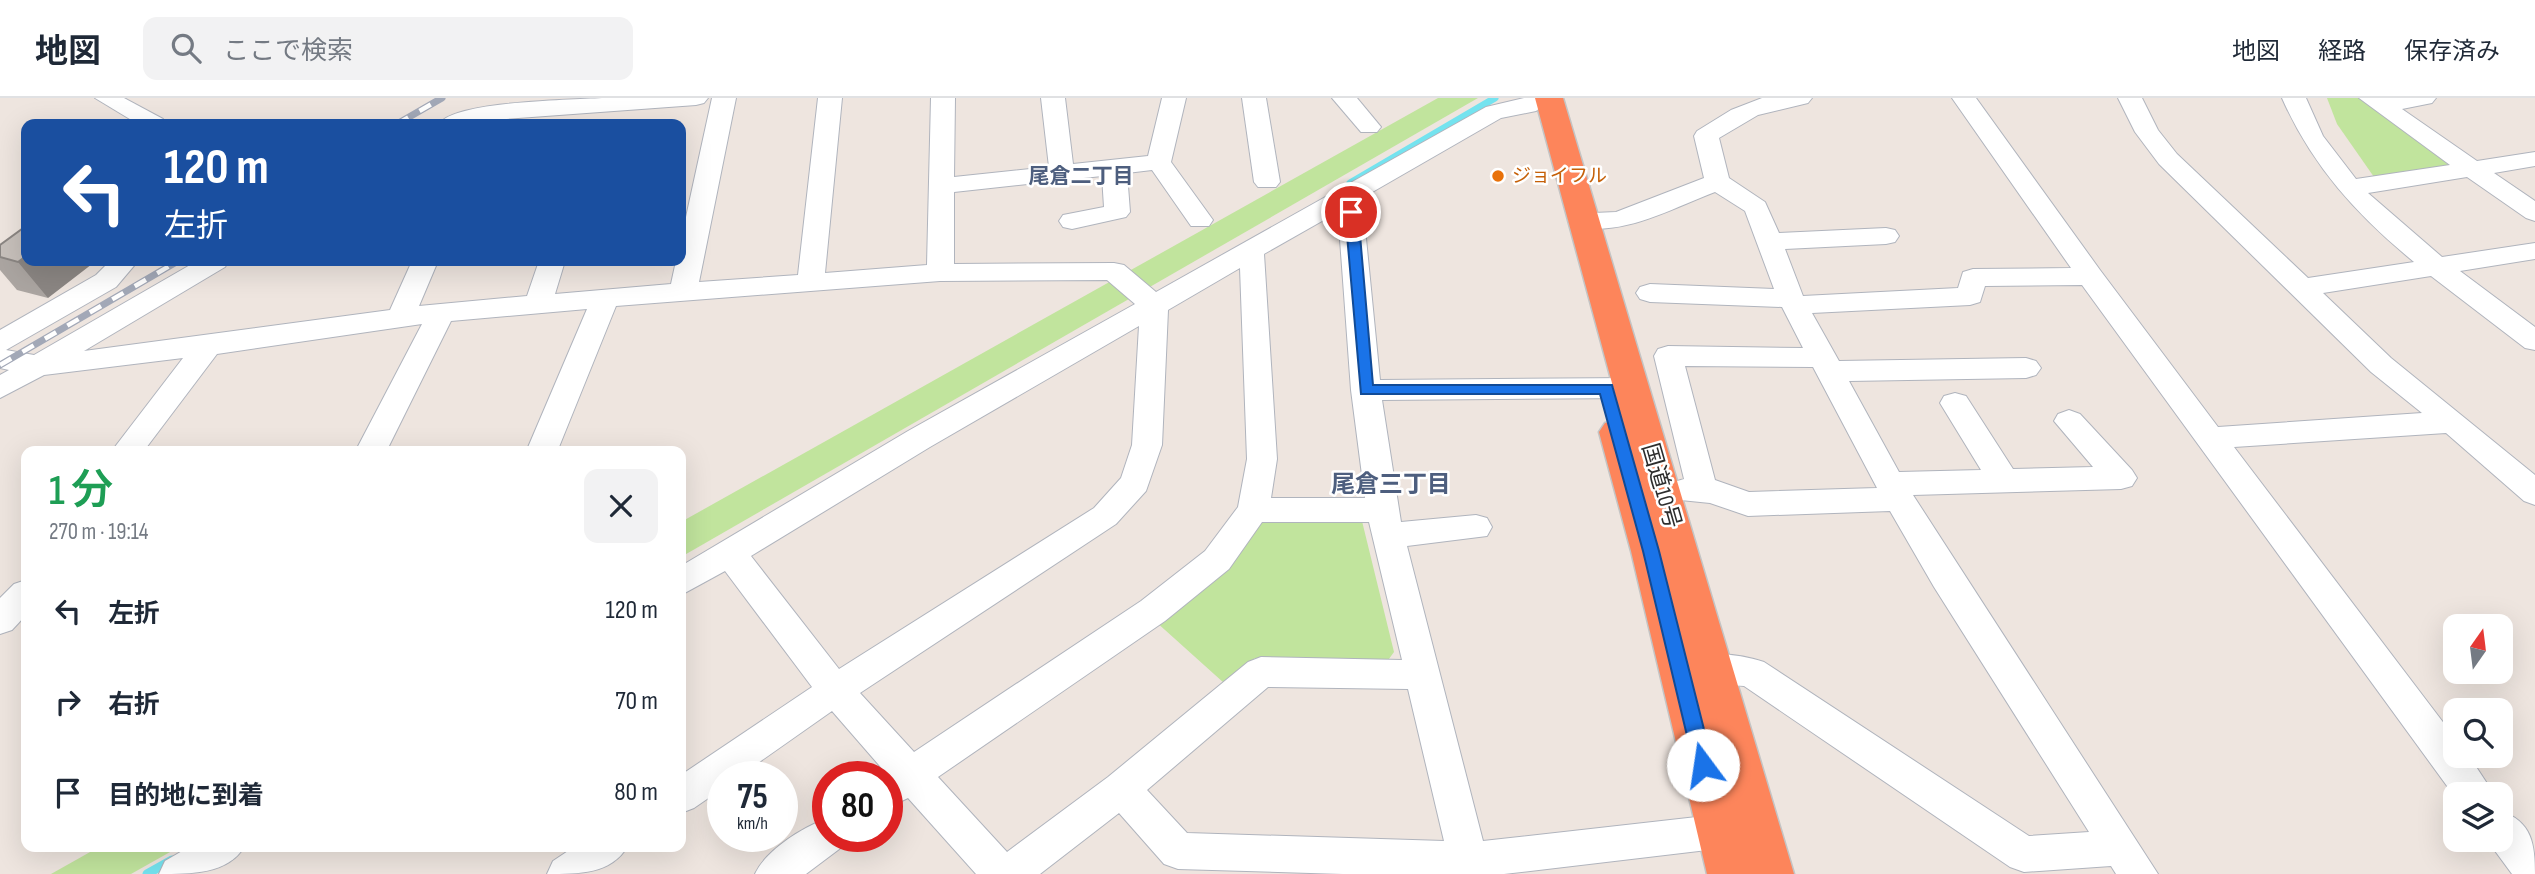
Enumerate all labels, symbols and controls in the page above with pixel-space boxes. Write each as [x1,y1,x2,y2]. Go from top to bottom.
search box [143,17,633,80]
icon: search [167,29,205,67]
text: 地図 [35,32,101,72]
text: ここで検索 [223,36,353,67]
text: 地図 [2232,37,2280,66]
text: 経路 [2318,37,2366,66]
text: 保存済み [2404,37,2500,66]
text: 120 m [164,139,269,198]
icon: left [49,147,140,238]
district label: 尾倉二丁目 [1029,164,1134,189]
place label: ジョイフル [1512,165,1607,188]
marker: ジョイフル [1490,168,1506,184]
pin [1321,182,1381,242]
icon: arrive [1332,193,1370,231]
text: 左折 [164,207,228,246]
street label: 国道10号 [1636,440,1686,532]
text: 1 分 [49,466,113,517]
button: close [584,469,658,543]
district label: 尾倉三丁目 [1331,470,1451,499]
text: 270 m · 19:14 [49,518,148,546]
icon: left [49,592,87,630]
text: 120 m [605,595,658,626]
text: 左折 [108,599,160,630]
north arrow [2443,614,2513,684]
map controls [2443,614,2513,852]
icon: right [49,683,87,721]
text: 70 m [615,686,658,717]
text: 右折 [108,690,160,721]
button: search [2443,698,2513,768]
position arrow [1666,728,1740,802]
speed limit sign: 80 [812,761,903,852]
icon: arrive [49,774,87,812]
text: 75 [737,776,768,819]
text: 80 m [614,777,658,808]
text: 目的地に到着 [108,781,264,812]
button: layers [2443,782,2513,852]
text: km/h [737,813,768,834]

